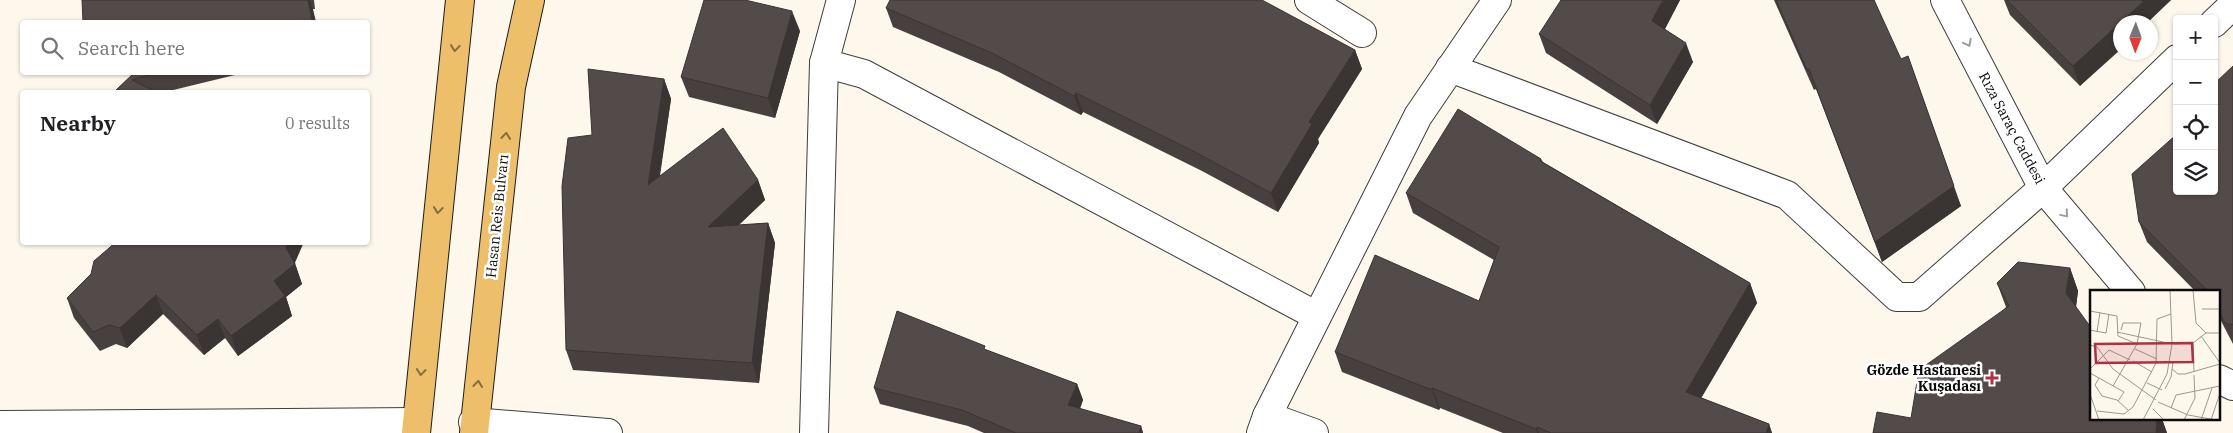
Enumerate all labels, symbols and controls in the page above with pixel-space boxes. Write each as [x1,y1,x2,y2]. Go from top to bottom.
north arrow [2113,15,2158,60]
map controls [2173,15,2218,195]
button: + [2173,15,2218,60]
search box [20,20,370,75]
icon: search [38,34,66,62]
text: Search here [78,36,185,60]
one-way arrow [1962,38,1972,47]
one-way arrow [450,45,461,53]
button: − [2173,60,2218,105]
street label: Rıza Saraç Caddesi [1975,69,2049,187]
button: locate [2173,105,2218,150]
text: Nearby [40,109,116,137]
text: 0 results [285,113,350,133]
one-way arrow [500,132,511,140]
button: layers [2173,150,2218,195]
street label: Hasan Reis Bulvarı [482,153,512,279]
one-way arrow [433,206,444,214]
one-way arrow [2060,208,2068,217]
inset map [2090,290,2220,420]
place label: Gözde Hastanesi Kuşadası [1866,361,1981,395]
one-way arrow [416,368,427,376]
marker: Gözde Hastanesi Kuşadası [1985,371,1999,385]
one-way arrow [472,380,483,388]

